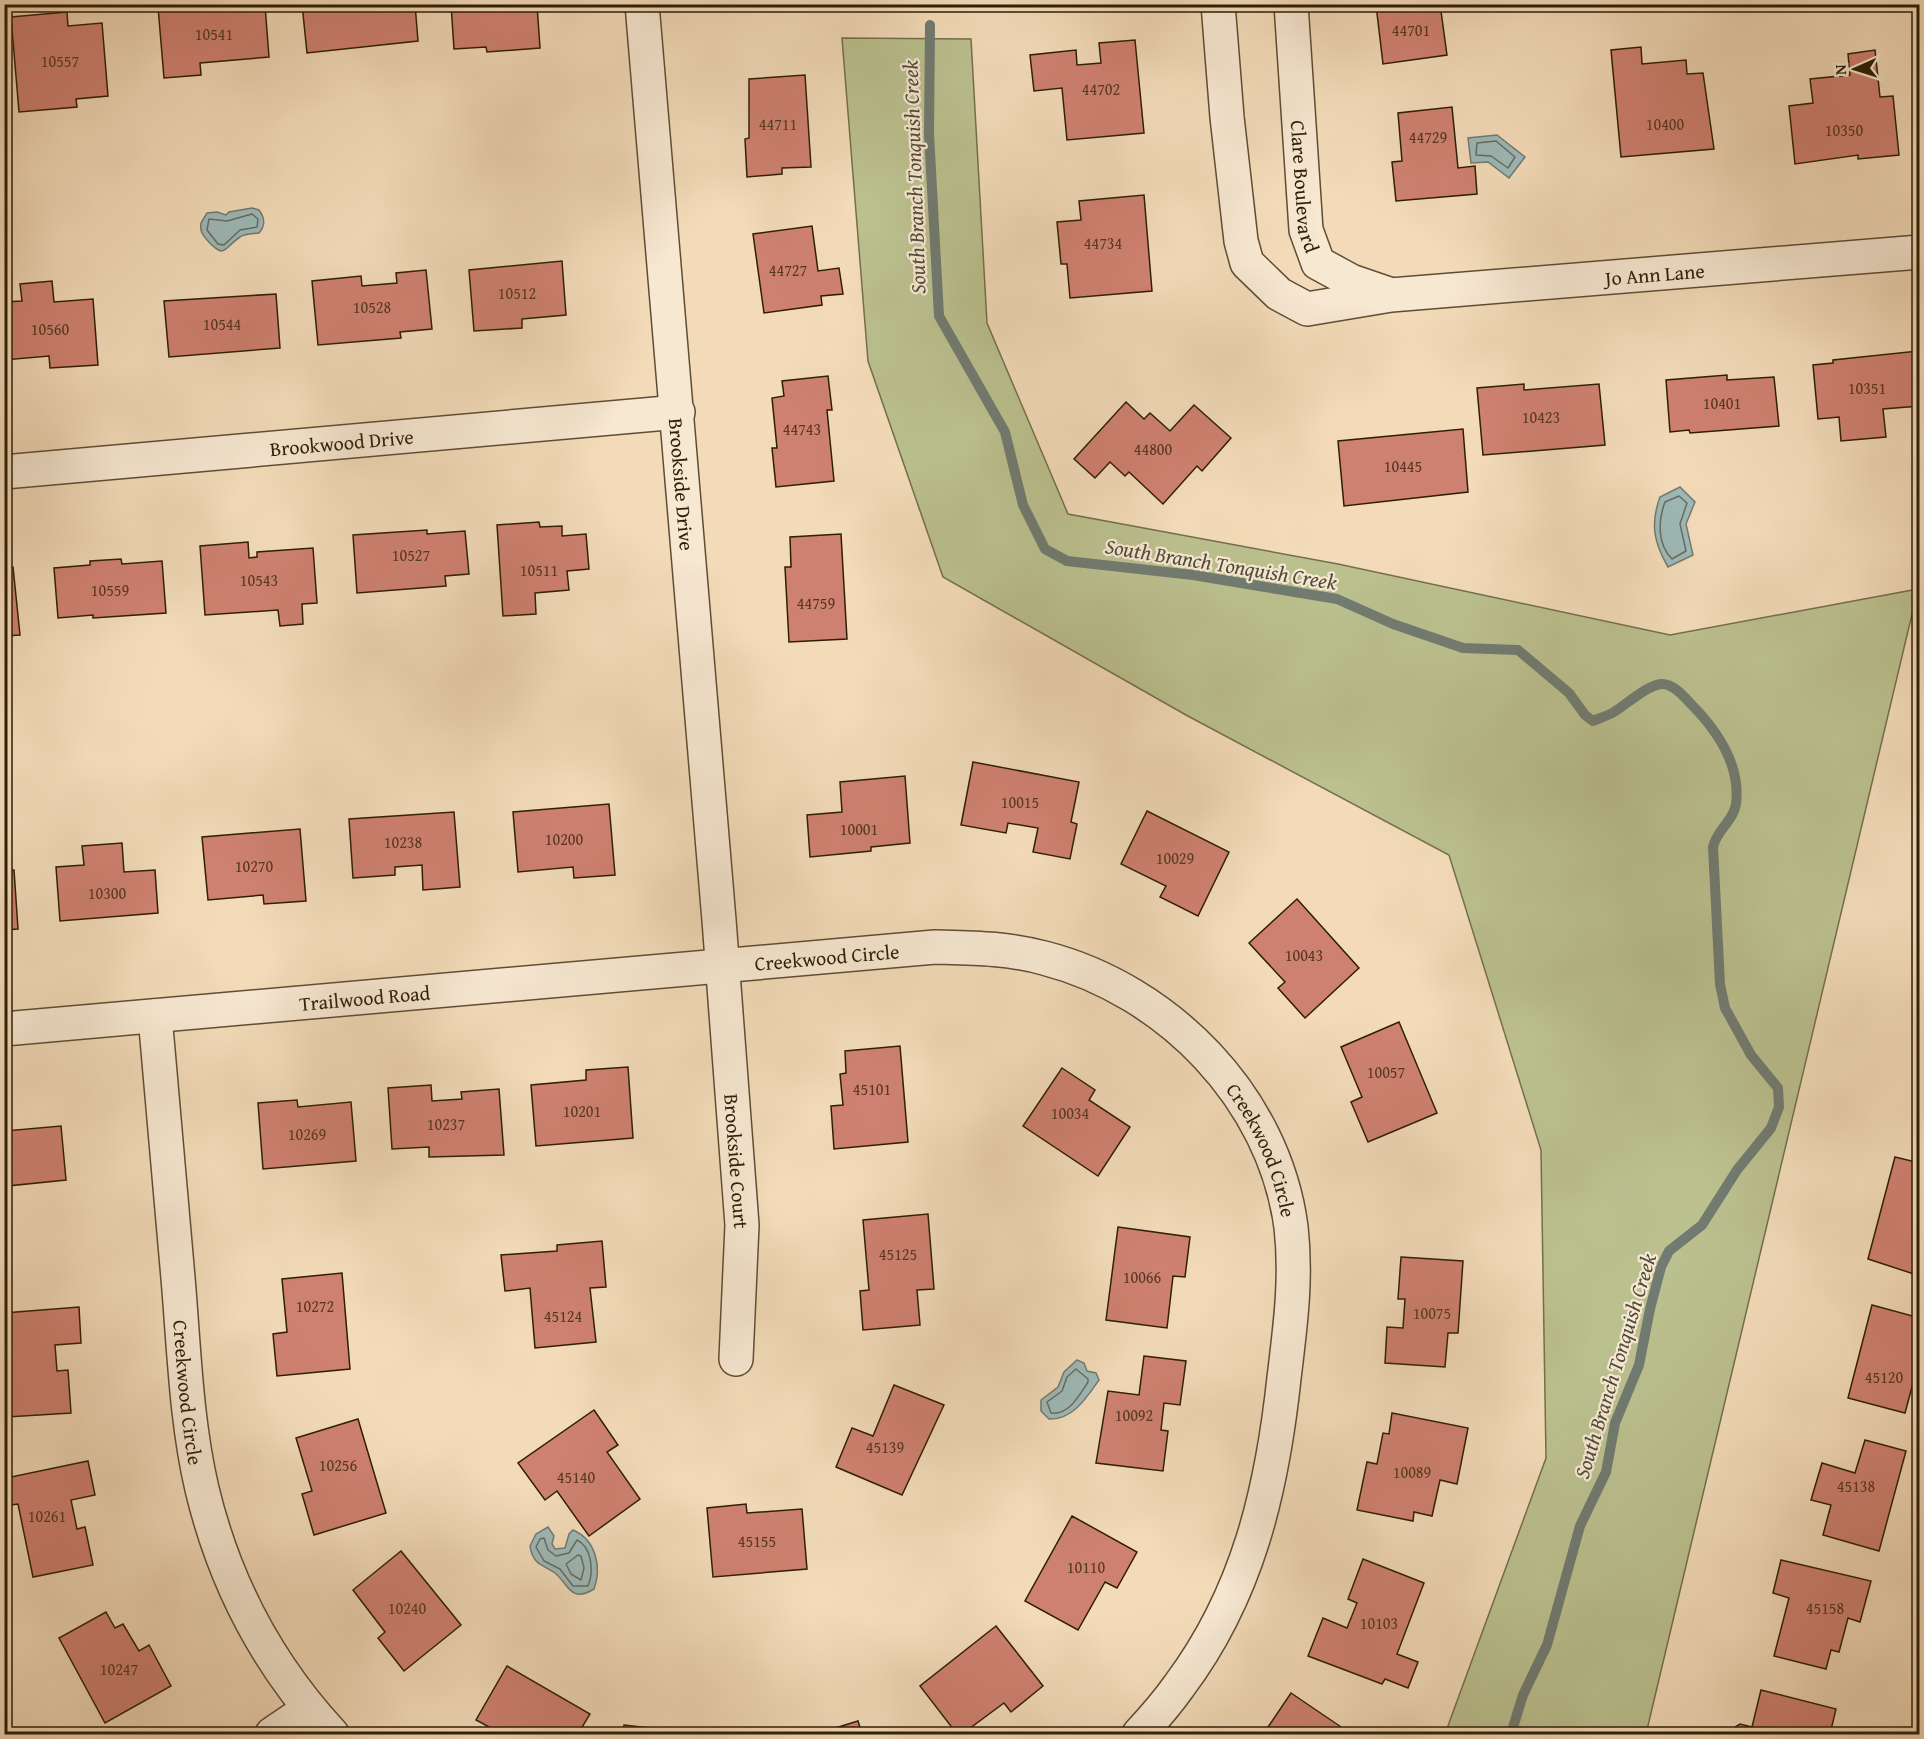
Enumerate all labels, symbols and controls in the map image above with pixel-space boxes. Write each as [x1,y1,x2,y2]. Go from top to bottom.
house number: 44701 [1392,18,1430,42]
house number: 10541 [195,22,233,46]
north arrow [1825,39,1885,99]
house number: 10557 [41,49,80,73]
water label: South Branch Tonquish Creek [894,59,934,294]
text: N [1828,64,1852,76]
house number: 44702 [1082,77,1120,101]
house number: 44711 [759,112,797,136]
house number: 10400 [1646,112,1685,136]
house number: 10350 [1825,118,1864,142]
street label: Clare Boulevard [1284,119,1328,257]
house number: 44729 [1409,125,1448,149]
house number: 44734 [1084,231,1123,255]
street label: Jo Ann Lane [1601,255,1706,292]
house number: 44727 [769,258,808,282]
house number: 10512 [498,281,536,305]
house number: 10528 [353,295,392,319]
house number: 10544 [203,312,242,336]
house number: 10560 [31,317,70,341]
house number: 10351 [1848,376,1886,400]
house number: 10401 [1703,391,1741,415]
house number: 10423 [1522,405,1560,429]
street label: Brookside Drive [662,417,702,552]
house number: 44743 [783,417,821,441]
street label: Brookwood Drive [269,421,415,463]
house number: 44800 [1134,437,1173,461]
house number: 10445 [1384,454,1422,478]
water label: South Branch Tonquish Creek [1103,530,1339,598]
house number: 10527 [392,543,431,567]
house number: 10511 [520,558,558,582]
house number: 10543 [240,568,278,592]
house number: 10559 [91,578,130,602]
house number: 44759 [797,591,836,615]
house number: 10015 [1001,790,1039,814]
house number: 10001 [840,817,878,841]
house number: 10200 [545,827,584,851]
house number: 10238 [384,830,423,854]
house number: 10029 [1156,846,1195,870]
house number: 10270 [235,854,274,878]
house number: 10300 [88,881,127,905]
street label: Creekwood Circle [753,936,900,977]
house number: 10043 [1285,943,1323,967]
street label: Trailwood Road [298,977,432,1017]
house number: 10057 [1367,1060,1406,1084]
street label: Creekwood Circle [1220,1076,1304,1219]
house number: 45101 [853,1077,891,1101]
street label: Brookside Court [718,1093,757,1230]
house number: 10201 [563,1099,601,1123]
house number: 10034 [1051,1101,1090,1125]
house number: 10237 [427,1112,466,1136]
house number: 10269 [288,1122,327,1146]
house number: 45125 [879,1242,917,1266]
water label: South Branch Tonquish Creek [1566,1249,1664,1482]
house number: 10066 [1123,1265,1162,1289]
house number: 10272 [296,1294,334,1318]
house number: 10075 [1413,1301,1451,1325]
house number: 45124 [544,1304,583,1328]
street label: Creekwood Circle [167,1319,211,1467]
house number: 45120 [1865,1365,1904,1389]
house number: 10092 [1115,1403,1153,1427]
house number: 45139 [866,1435,905,1459]
house number: 10256 [319,1453,358,1477]
house number: 10089 [1393,1460,1432,1484]
house number: 45140 [557,1465,596,1489]
house number: 45138 [1837,1474,1876,1498]
house number: 10261 [28,1504,66,1528]
house number: 45155 [738,1529,776,1553]
house number: 10110 [1067,1555,1106,1579]
house number: 10240 [388,1596,427,1620]
house number: 45158 [1806,1596,1845,1620]
house number: 10103 [1360,1611,1398,1635]
house number: 10247 [100,1657,139,1681]

